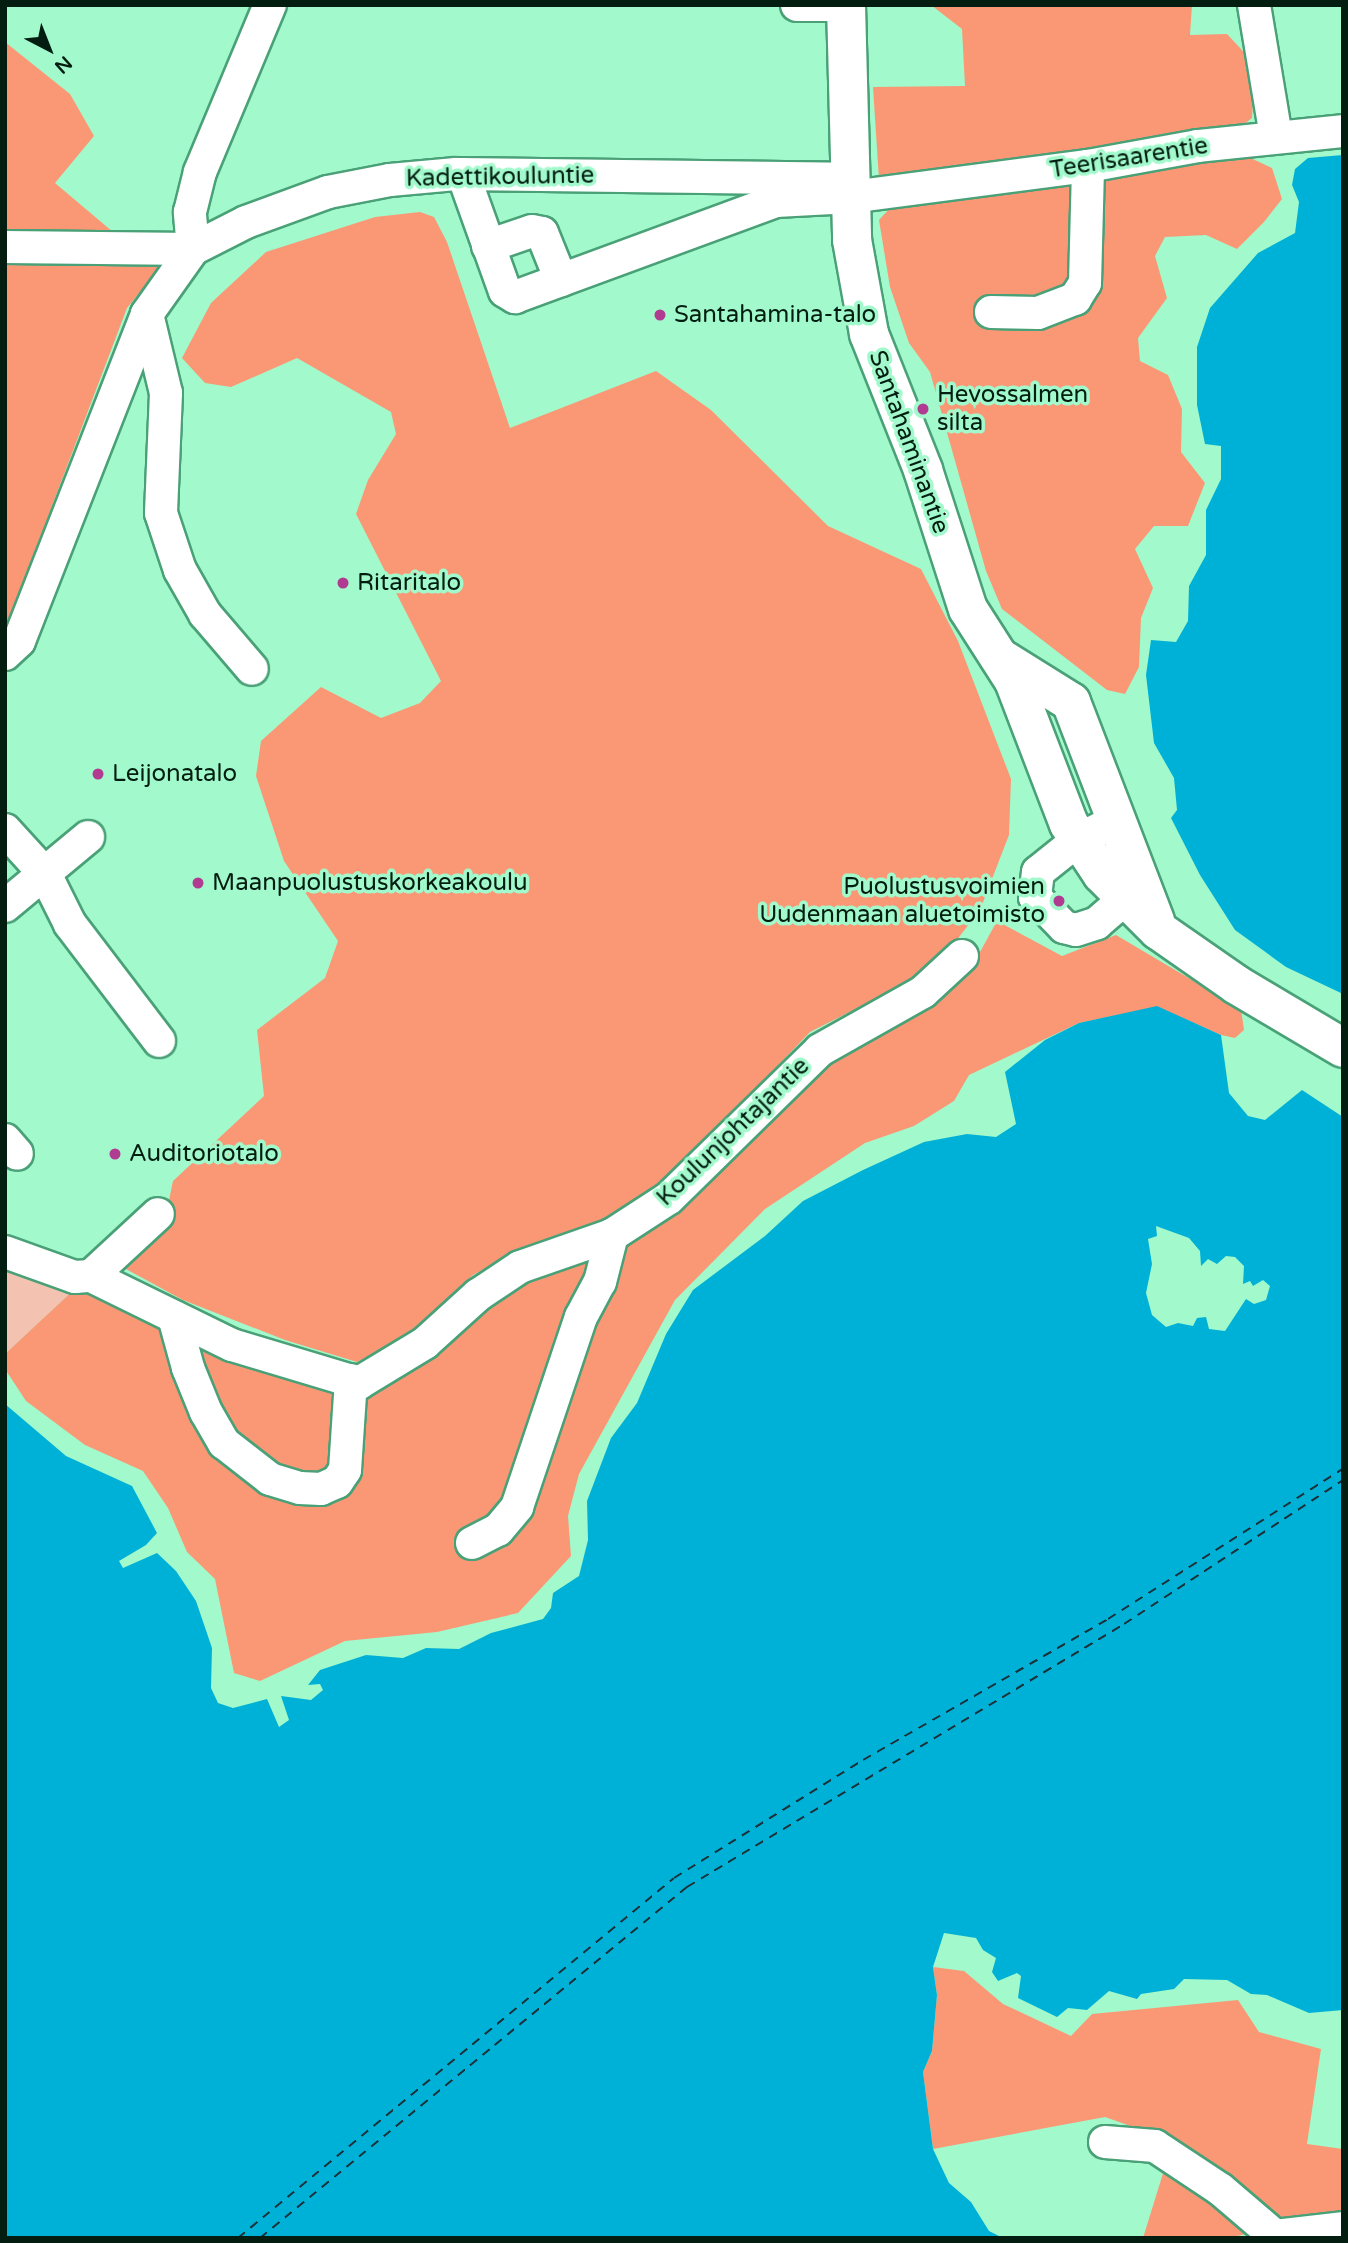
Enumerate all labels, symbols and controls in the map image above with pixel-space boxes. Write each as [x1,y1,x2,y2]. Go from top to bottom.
north arrow [14,14,84,84]
text: N [50,51,76,78]
street label: Teerisaarentie [1048,131,1210,185]
street label: Kadettikouluntie [406,161,594,193]
place label: Santahamina-talo [674,301,876,329]
marker: Santahamina-talo [652,307,668,323]
street label: Santahaminantie [863,347,955,537]
place label: Hevossalmen silta [937,381,1088,437]
marker: Hevossalmen silta [915,401,931,417]
place label: Ritaritalo [357,569,461,597]
marker: Ritaritalo [335,575,351,591]
place label: Leijonatalo [112,760,237,788]
marker: Leijonatalo [90,766,106,782]
place label: Maanpuolustuskorkeakoulu [212,869,528,897]
place label: Puolustusvoimien Uudenmaan aluetoimisto [759,873,1045,929]
marker: Maanpuolustuskorkeakoulu [190,875,206,891]
marker: Puolustusvoimien Uudenmaan aluetoimisto [1051,893,1067,909]
street label: Koulunjohtajantie [651,1052,815,1212]
place label: Auditoriotalo [129,1140,279,1168]
marker: Auditoriotalo [107,1146,123,1162]

